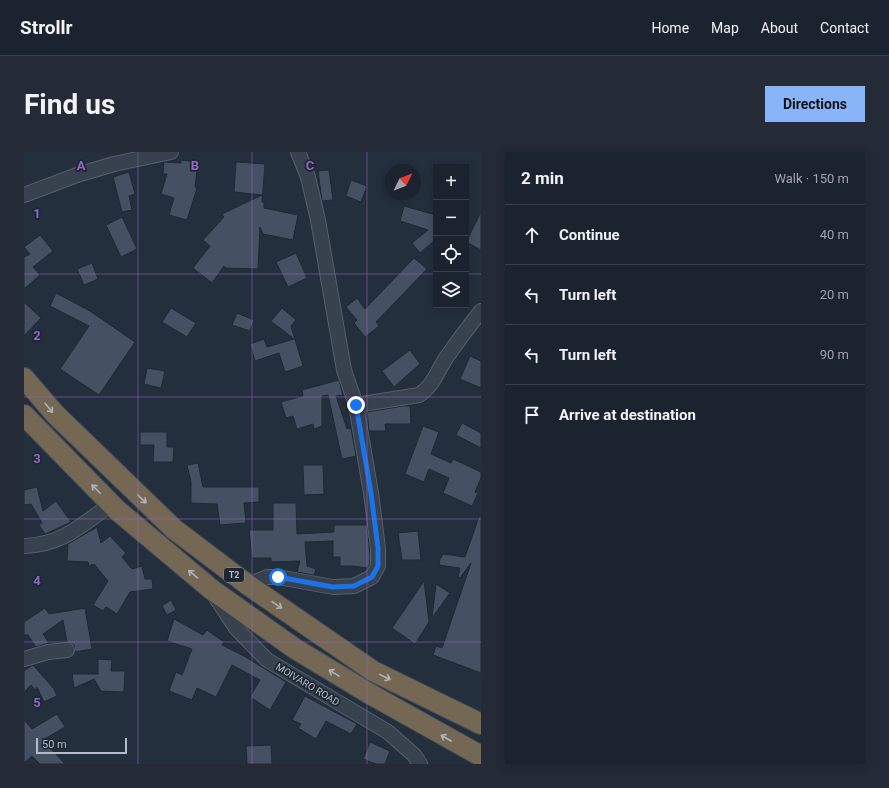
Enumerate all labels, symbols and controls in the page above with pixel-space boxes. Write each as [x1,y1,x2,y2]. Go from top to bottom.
text: Strollr [20,16,73,39]
text: Home [651,20,689,36]
text: Map [711,20,739,36]
text: About [761,20,798,36]
text: Contact [820,20,869,36]
button: Directions [765,86,865,122]
text: Find us [24,88,115,121]
text: A [77,158,86,173]
text: B [191,158,199,173]
text: C [306,158,315,173]
north arrow [385,164,421,200]
map controls [433,164,469,308]
button: + [433,164,469,200]
text: 2 min [521,168,564,188]
text: Walk · 150 m [774,171,849,186]
button: − [433,200,469,236]
text: 1 [33,206,41,221]
icon: ahead [521,224,543,246]
text: Continue [559,226,620,244]
text: 40 m [820,227,849,242]
button: locate [433,236,469,272]
button: layers [433,272,469,308]
icon: left [521,284,543,306]
text: Turn left [559,286,616,304]
text: 20 m [820,287,849,302]
text: 2 [33,328,41,343]
icon: left [521,344,543,366]
text: Turn left [559,346,616,364]
text: 90 m [820,347,849,362]
route end [347,396,365,414]
one-way arrow [45,402,54,413]
icon: arrive [521,404,543,426]
text: Arrive at destination [559,406,696,424]
text: 3 [33,451,41,466]
one-way arrow [91,484,101,494]
one-way arrow [137,494,147,504]
road number: T2 [224,568,244,582]
route start [269,568,287,586]
one-way arrow [188,570,199,579]
text: 4 [33,573,41,588]
one-way arrow [271,601,282,609]
street label: MOIVARO ROAD [274,661,342,708]
one-way arrow [328,668,340,676]
one-way arrow [379,673,391,681]
text: 5 [33,695,41,710]
one-way arrow [441,734,453,742]
scale bar [36,736,127,755]
text: 50 m [42,738,67,751]

